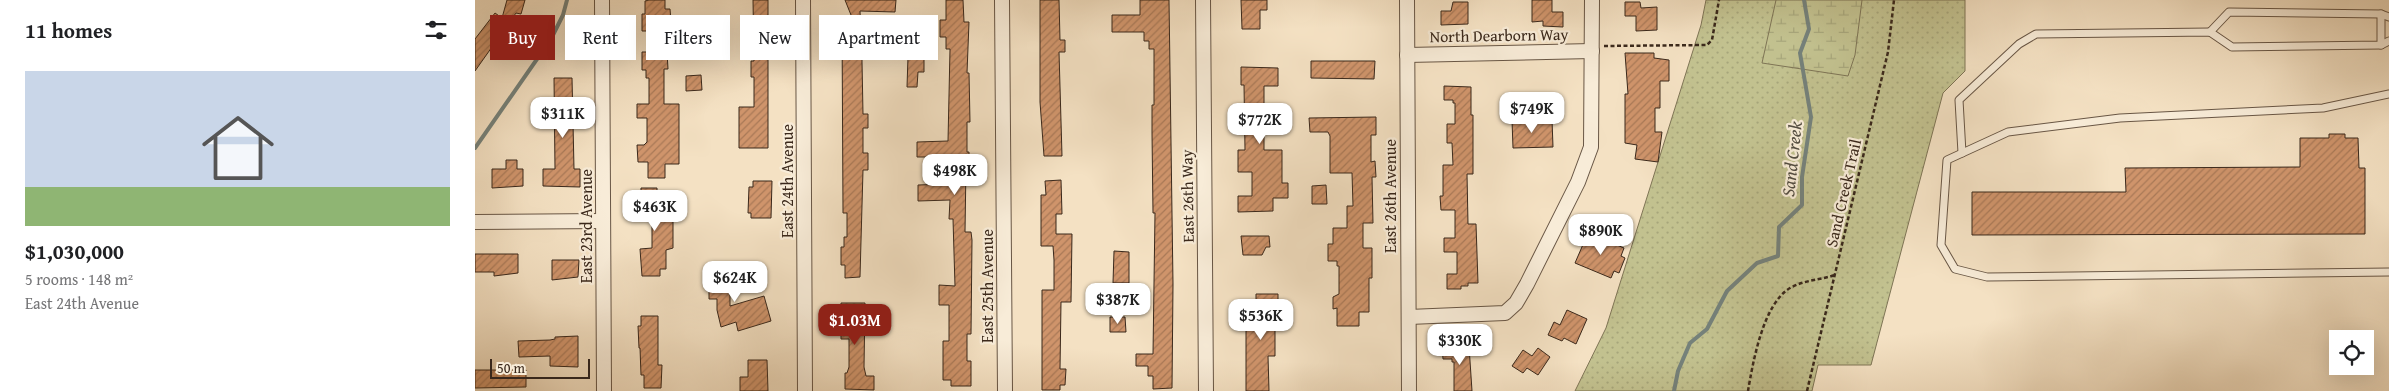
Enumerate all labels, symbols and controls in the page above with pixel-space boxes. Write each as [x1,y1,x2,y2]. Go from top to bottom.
text: 11 homes [25,15,112,46]
chip: Buy [490,15,555,60]
chip: Rent [565,15,636,60]
chip: Filters [646,15,730,60]
chip: New [740,15,809,60]
chip: Apartment [819,15,938,60]
icon: filters [422,16,450,44]
street label: North Dearborn Way [1429,22,1569,48]
pin: $749K [1497,92,1567,134]
pin: $311K [528,96,598,139]
text: $749K [1510,96,1554,120]
text: $311K [541,101,585,125]
pin: $772K [1225,102,1295,145]
icon: home [193,103,283,193]
text: $772K [1238,107,1282,131]
water label: Sand Creek [1774,119,1809,198]
street label: East 24th Avenue [775,124,799,238]
street label: Sand Creek Trail [1819,136,1867,249]
street label: East 26th Avenue [1378,139,1402,253]
street label: East 26th Way [1174,149,1200,243]
pin: $498K [920,154,990,196]
text: $498K [933,158,977,182]
street label: East 23rd Avenue [574,169,598,283]
pin: $463K [620,190,690,232]
text: $463K [633,194,677,218]
pin: $890K [1566,214,1636,256]
text: $890K [1579,218,1623,242]
street label: East 25th Avenue [975,229,999,343]
text: $1,030,000 [25,236,124,267]
pin: $624K [700,260,770,303]
text: $624K [713,265,757,289]
text: 5 rooms · 148 m² [25,267,133,291]
pin: $387K [1083,282,1153,325]
text: $387K [1096,287,1140,311]
text: East 24th Avenue [25,291,139,315]
pin: $536K [1226,298,1296,341]
text: $536K [1239,303,1283,327]
pin: $1.03M [814,304,896,346]
text: $1.03M [829,308,881,332]
pin: $330K [1425,324,1495,366]
text: $330K [1438,328,1482,352]
map controls [2329,330,2374,375]
button: locate [2329,330,2374,375]
scale bar [490,356,590,379]
text: 50 m [497,358,525,378]

